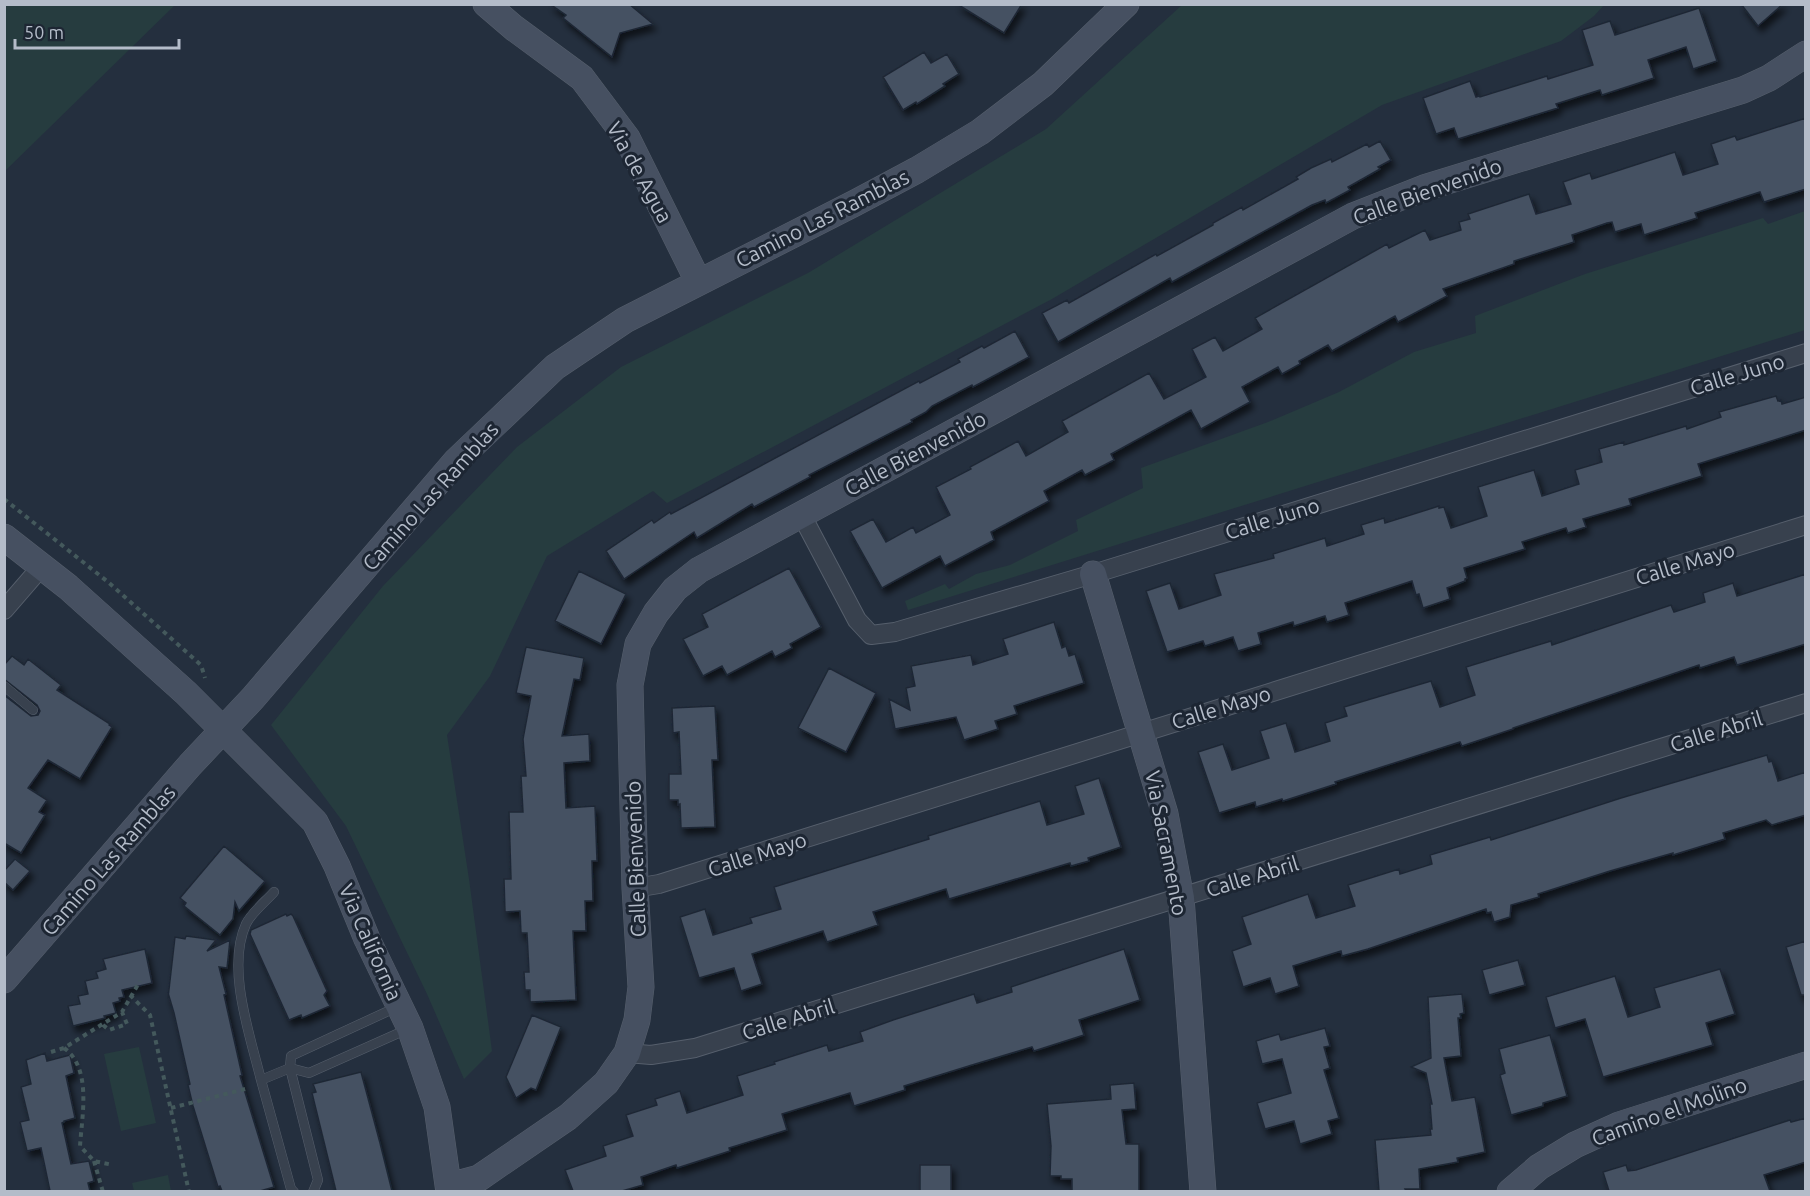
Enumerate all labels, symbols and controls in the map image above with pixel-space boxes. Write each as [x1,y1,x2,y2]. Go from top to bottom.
scale bar [15,12,178,50]
text: 50 m [24,22,64,42]
street label: Via de Agua [602,117,678,227]
street label: Calle Bienvenido [1349,153,1505,229]
street label: Camino Las Ramblas [731,164,913,272]
street label: Calle Juno [1687,348,1787,400]
street label: Calle Bienvenido [840,406,990,500]
street label: Camino Las Ramblas [357,417,503,575]
street label: Calle Juno [1222,492,1322,544]
street label: Calle Mayo [1632,537,1738,589]
street label: Calle Mayo [1168,681,1274,733]
street label: Calle Abril [1667,706,1765,756]
street label: Via Sacramento [1141,768,1193,918]
street label: Camino Las Ramblas [36,780,180,940]
street label: Calle Bienvenido [620,780,650,938]
street label: Calle Mayo [705,827,809,881]
street label: Calle Abril [1203,851,1301,901]
street label: Via California [335,880,407,1004]
street label: Calle Abril [739,994,837,1044]
street label: Camino el Molino [1588,1072,1750,1150]

